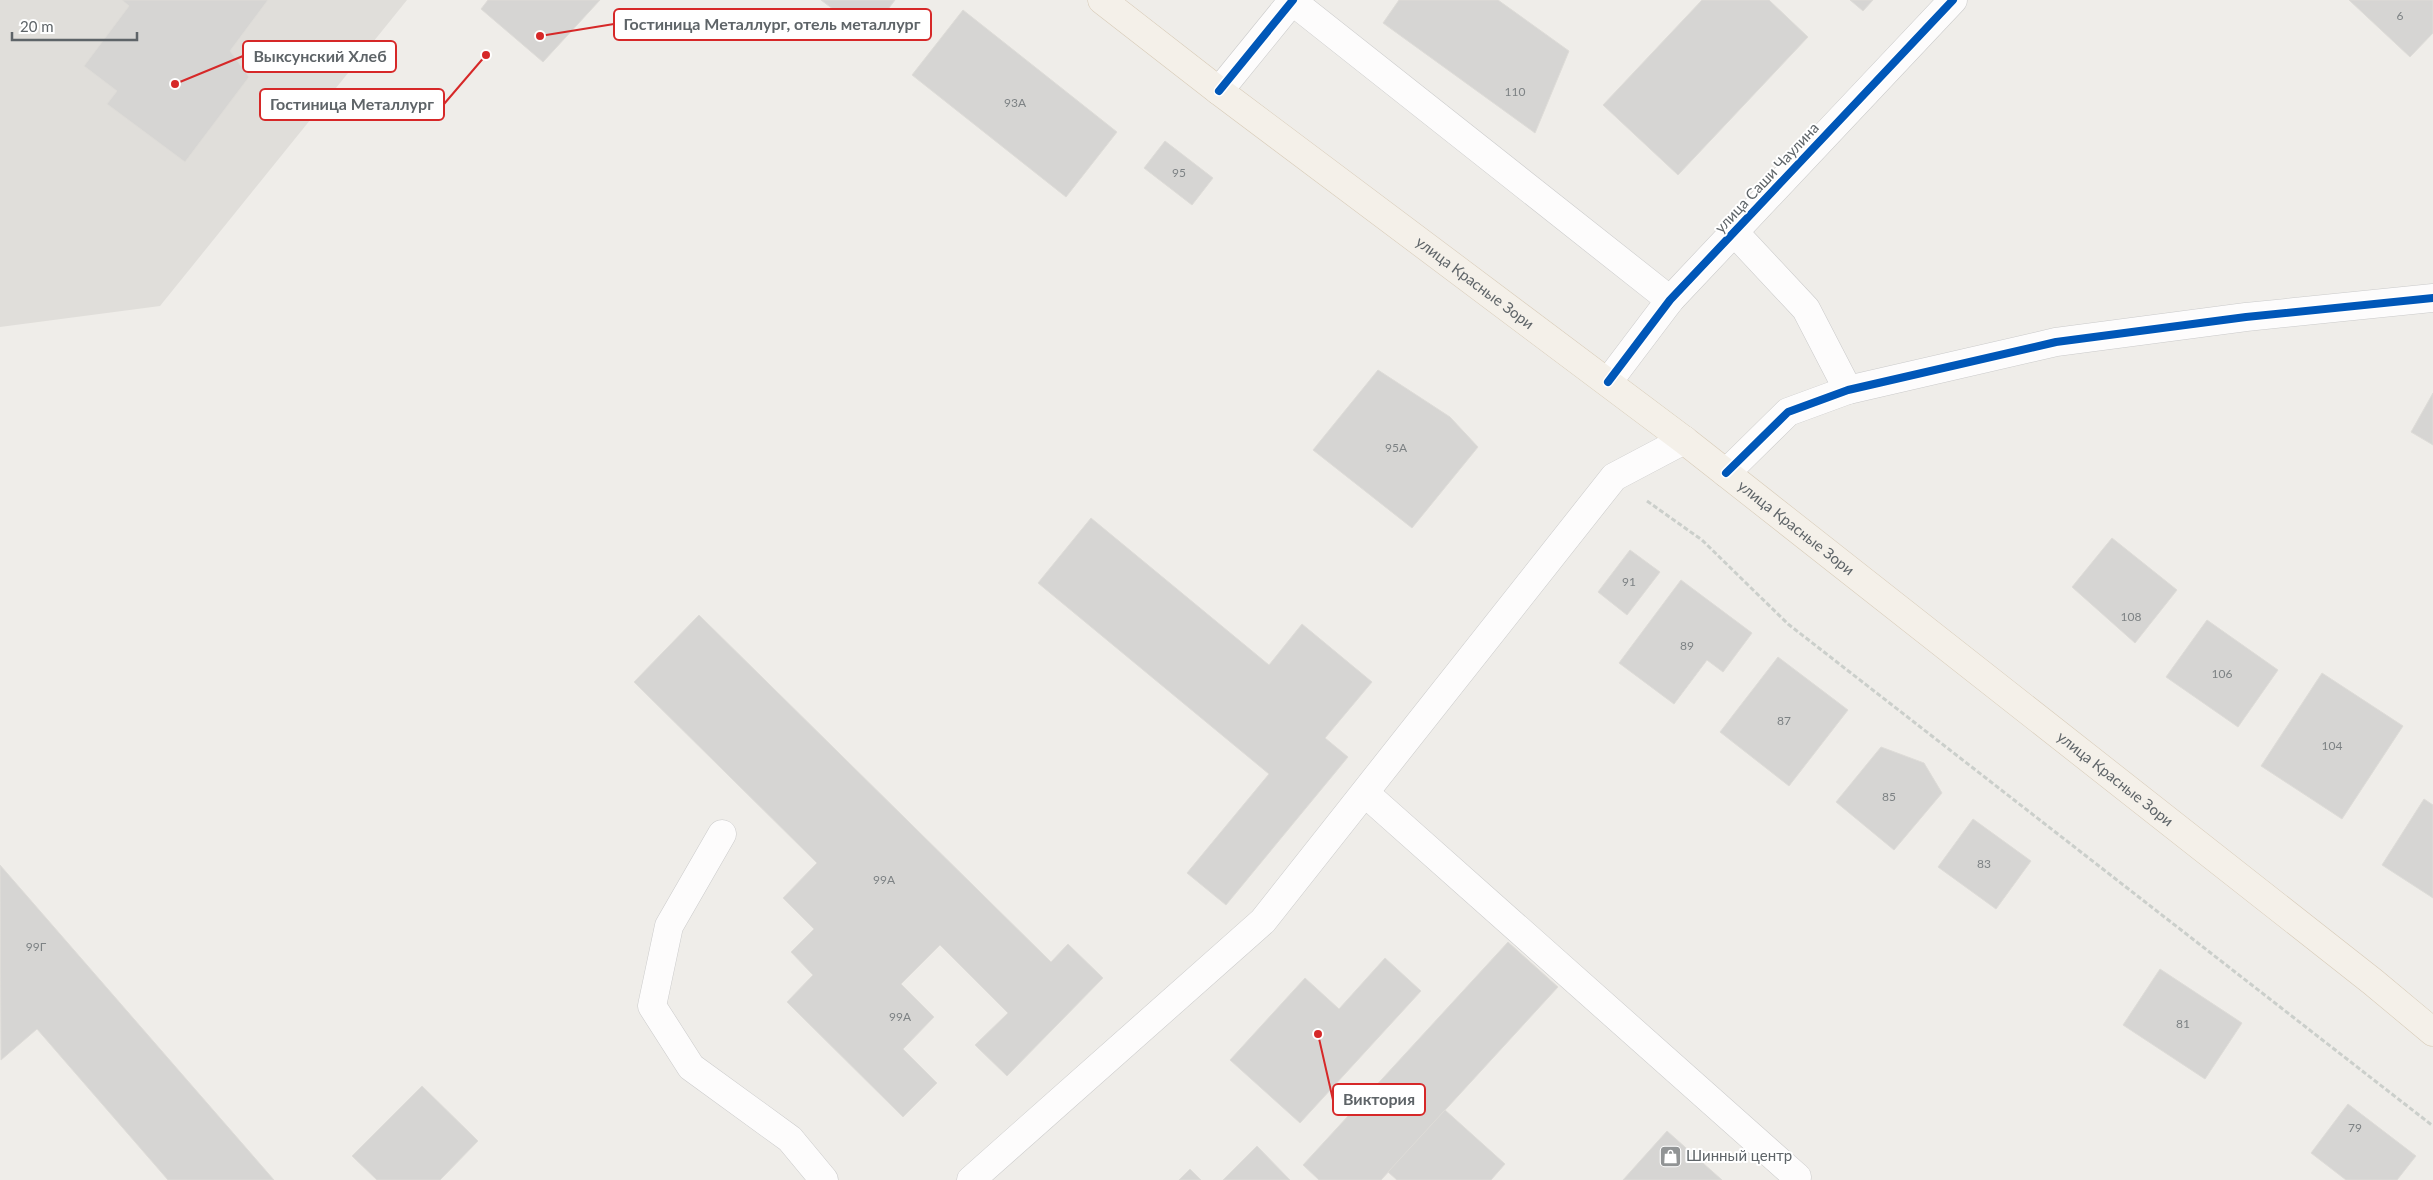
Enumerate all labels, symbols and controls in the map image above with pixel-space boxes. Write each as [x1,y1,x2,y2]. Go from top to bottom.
house number: 6 [2397,8,2404,23]
callout: Гостиница Металлург, отель металлург [614,9,931,40]
scale bar [12,10,138,42]
text: Гостиница Металлург, отель металлург [624,14,921,33]
text: 20 m [20,17,54,35]
callout: Выксунский Хлеб [243,41,396,72]
text: Выксунский Хлеб [253,46,387,65]
house number: 110 [1505,84,1525,99]
callout: Гостиница Металлург [260,89,444,120]
text: Гостиница Металлург [270,94,434,113]
house number: 93А [1004,95,1027,110]
street label: улица Саши Чаулина [1710,118,1822,236]
house number: 95 [1172,165,1186,180]
street label: улица Красные Зори [1413,232,1538,332]
house number: 95А [1385,440,1408,455]
street label: улица Красные Зори [1735,476,1858,579]
house number: 91 [1622,574,1636,589]
house number: 108 [2121,609,2141,624]
house number: 89 [1680,638,1694,653]
house number: 106 [2212,666,2232,681]
house number: 87 [1777,713,1791,728]
street label: улица Красные Зори [2054,727,2177,830]
house number: 104 [2322,738,2342,753]
house number: 85 [1882,789,1896,804]
house number: 83 [1977,856,1991,871]
house number: 99А [873,872,896,887]
house number: 99Г [26,939,47,954]
house number: 99А [889,1009,912,1024]
house number: 81 [2176,1016,2190,1031]
callout: Виктория [1333,1084,1425,1115]
text: Виктория [1343,1089,1415,1108]
house number: 79 [2348,1120,2362,1135]
shop icon: Шинный центр [1658,1144,1682,1168]
place label: Шинный центр [1686,1146,1792,1164]

